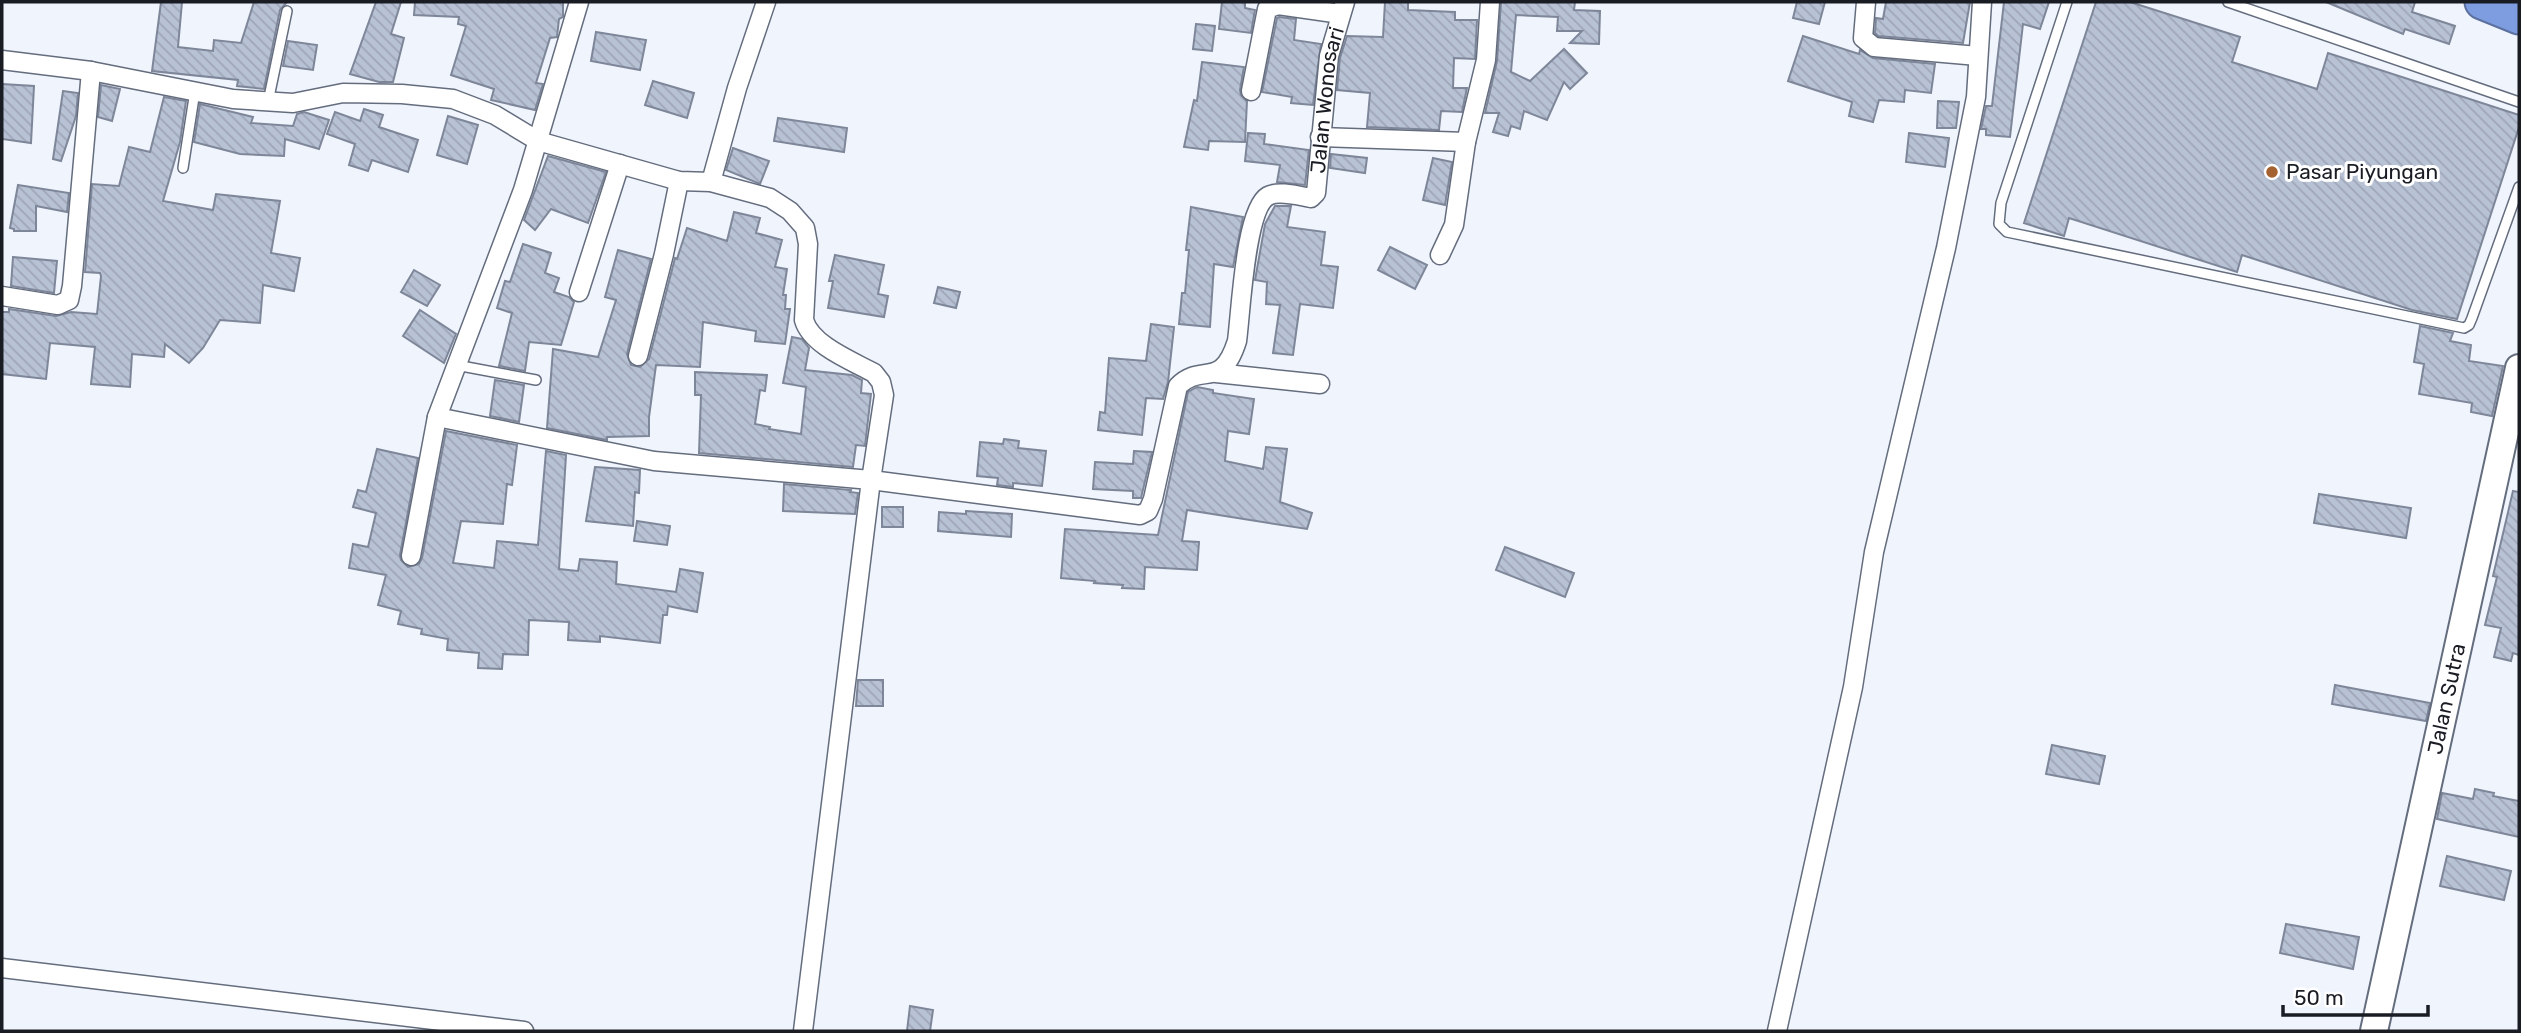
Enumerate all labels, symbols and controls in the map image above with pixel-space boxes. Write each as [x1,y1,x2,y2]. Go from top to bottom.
street label: Jalan Wonosari [1305,24,1349,174]
place label: Pasar Piyungan [2286,159,2438,184]
marker: Pasar Piyungan [2264,164,2280,180]
street label: Jalan Sutra [2422,641,2470,756]
scale bar [2283,974,2428,1018]
text: 50 m [2294,985,2344,1010]

